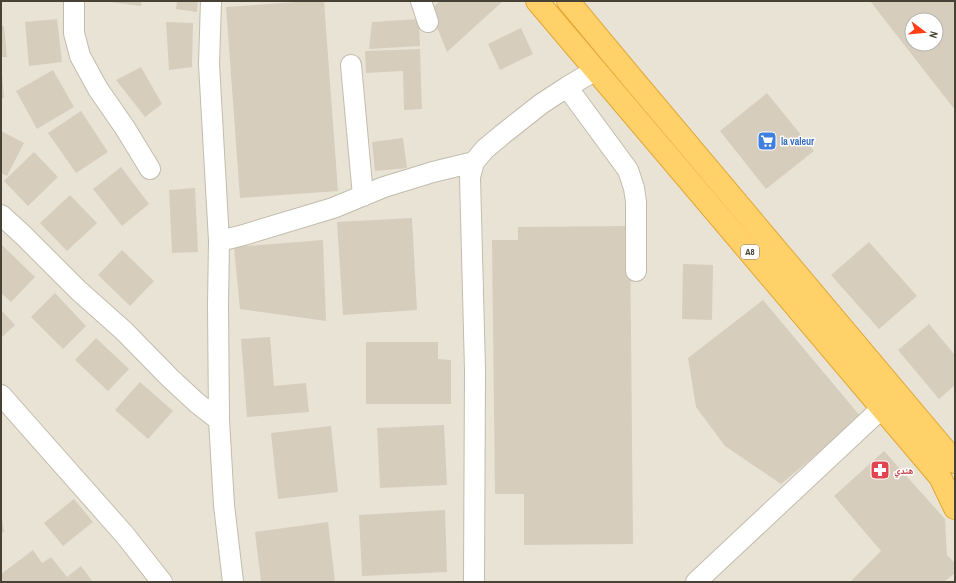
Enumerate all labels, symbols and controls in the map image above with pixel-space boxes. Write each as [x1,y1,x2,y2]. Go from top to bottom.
north arrow [904,12,944,52]
text: N [926,30,941,40]
supermarket icon: la valeur [756,130,778,152]
place label: la valeur [781,135,815,148]
road number: A8 [741,245,759,259]
pharmacy icon: هندي [869,459,891,481]
place label: هندي [894,464,913,478]

